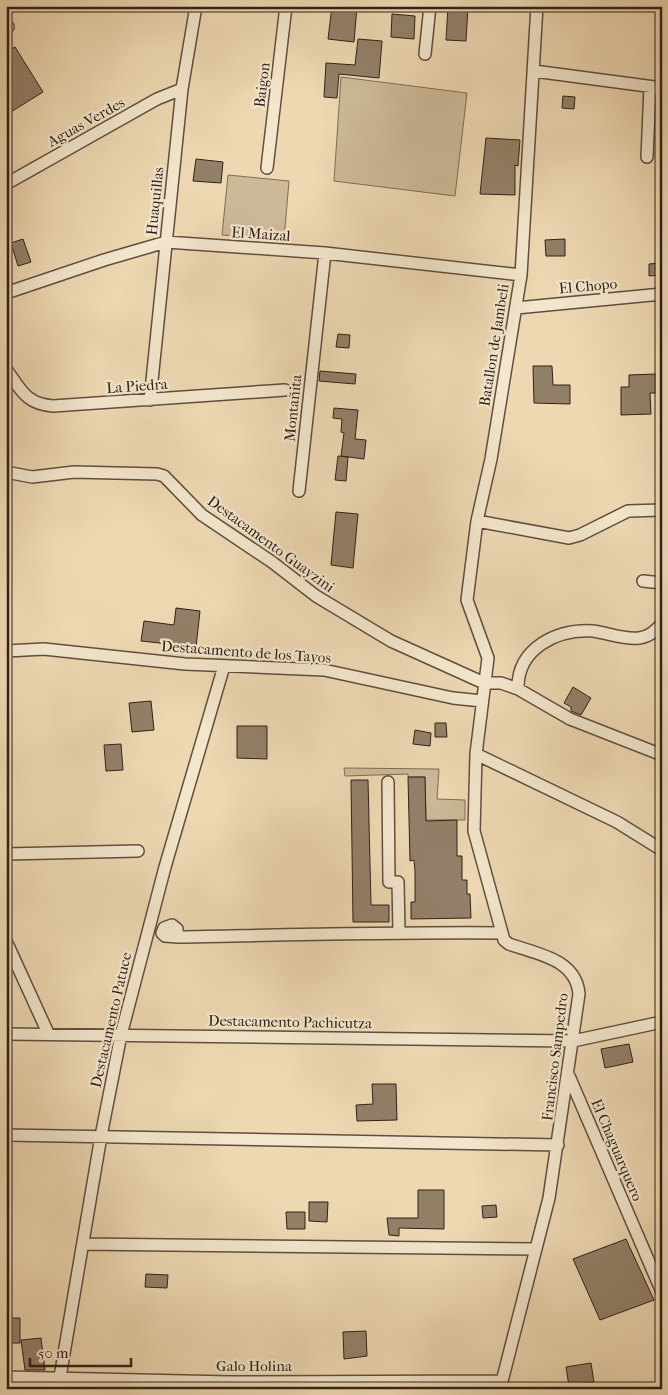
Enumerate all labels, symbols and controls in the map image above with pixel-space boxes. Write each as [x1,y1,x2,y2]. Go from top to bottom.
street label: Baigon [250,61,274,109]
street label: Aguas Verdes [43,93,128,151]
street label: Huaquillas [142,165,168,236]
street label: El Maizal [231,223,291,245]
street label: El Chopo [558,274,618,298]
street label: Batallon de Jambeli [475,282,513,408]
street label: Montañita [281,373,306,442]
street label: La Piedra [106,375,169,397]
street label: Destacamento Guayzini [204,492,339,597]
street label: Destacamento de los Tayos [160,637,332,667]
street label: Destacamento Patuce [87,950,135,1090]
street label: Francisco Sampedro [538,992,572,1122]
street label: Destacamento Pachicutza [208,1012,373,1032]
street label: El Chaguarquero [587,1096,647,1204]
scale bar [30,1335,131,1367]
text: 50 m [38,1344,69,1362]
street label: Galo Holina [216,1357,293,1375]

